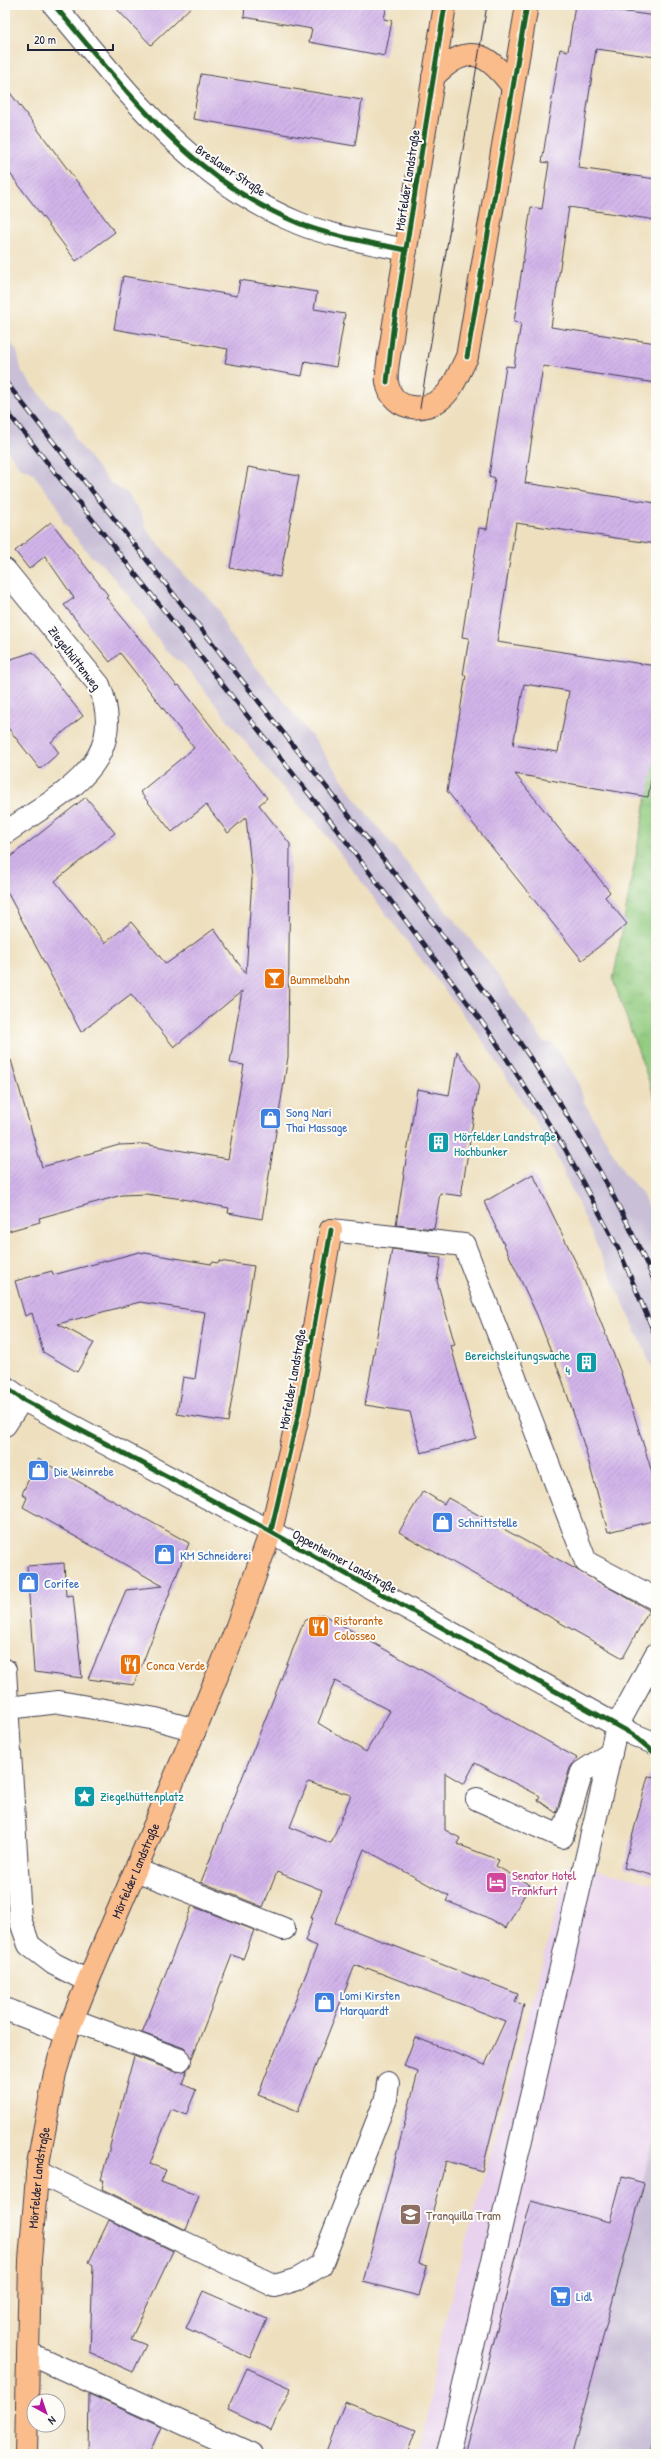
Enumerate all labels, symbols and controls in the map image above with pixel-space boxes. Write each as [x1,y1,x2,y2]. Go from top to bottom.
scale bar [28,26,113,52]
text: 20 m [34,31,56,48]
street label: Mörfelder Landstraße [390,128,424,232]
street label: Breslauer Straße [192,140,270,200]
street label: Ziegelhüttenweg [44,622,106,694]
bar icon: Bummelbahn [262,966,288,992]
place label: Bummelbahn [290,970,350,988]
place label: Song Nari Thai Massage [286,1103,347,1136]
shop icon: Song Nari Thai Massage [257,1106,283,1132]
place label: Mörfelder Landstraße Hochbunker [454,1127,556,1160]
building icon: Mörfelder Landstraße Hochbunker [426,1130,452,1156]
street label: Mörfelder Landstraße [274,1327,310,1431]
place label: Bereichsleitungswache 4 [465,1346,570,1379]
building icon: Bereichsleitungswache 4 [573,1349,599,1375]
shop icon: Die Weinrebe [25,1458,51,1484]
place label: Die Weinrebe [54,1462,114,1480]
shop icon: Schnittstelle [430,1509,456,1535]
place label: Schnittstelle [458,1513,518,1531]
street label: Oppenheimer Landstraße [289,1525,401,1597]
shop icon: KM Schneiderei [152,1542,178,1568]
place label: KM Schneiderei [180,1546,251,1564]
shop icon: Corifee [15,1570,41,1596]
place label: Corifee [44,1574,79,1592]
place label: Ristorante Colosseo [334,1611,383,1644]
restaurant icon: Ristorante Colosseo [306,1614,332,1640]
restaurant icon: Conca Verde [118,1652,144,1678]
place label: Conca Verde [146,1656,205,1674]
place icon: Ziegelhüttenplatz [72,1783,98,1809]
place label: Ziegelhüttenplatz [100,1787,184,1805]
street label: Mörfelder Landstraße [107,1820,163,1921]
place label: Senator Hotel Frankfurt [511,1866,577,1899]
hotel icon: Senator Hotel Frankfurt [484,1869,510,1895]
place label: Lomi Kirsten Marquardt [340,1986,400,2019]
shop icon: Lomi Kirsten Marquardt [312,1989,338,2015]
street label: Mörfelder Landstraße [24,2125,54,2229]
school or university icon: Tranquilla Tram [397,2202,423,2228]
place label: Tranquilla Tram [426,2206,501,2224]
supermarket icon: Lidl [547,2283,573,2309]
place label: Lidl [576,2287,593,2305]
north arrow [26,2393,66,2433]
text: N [46,2413,59,2428]

